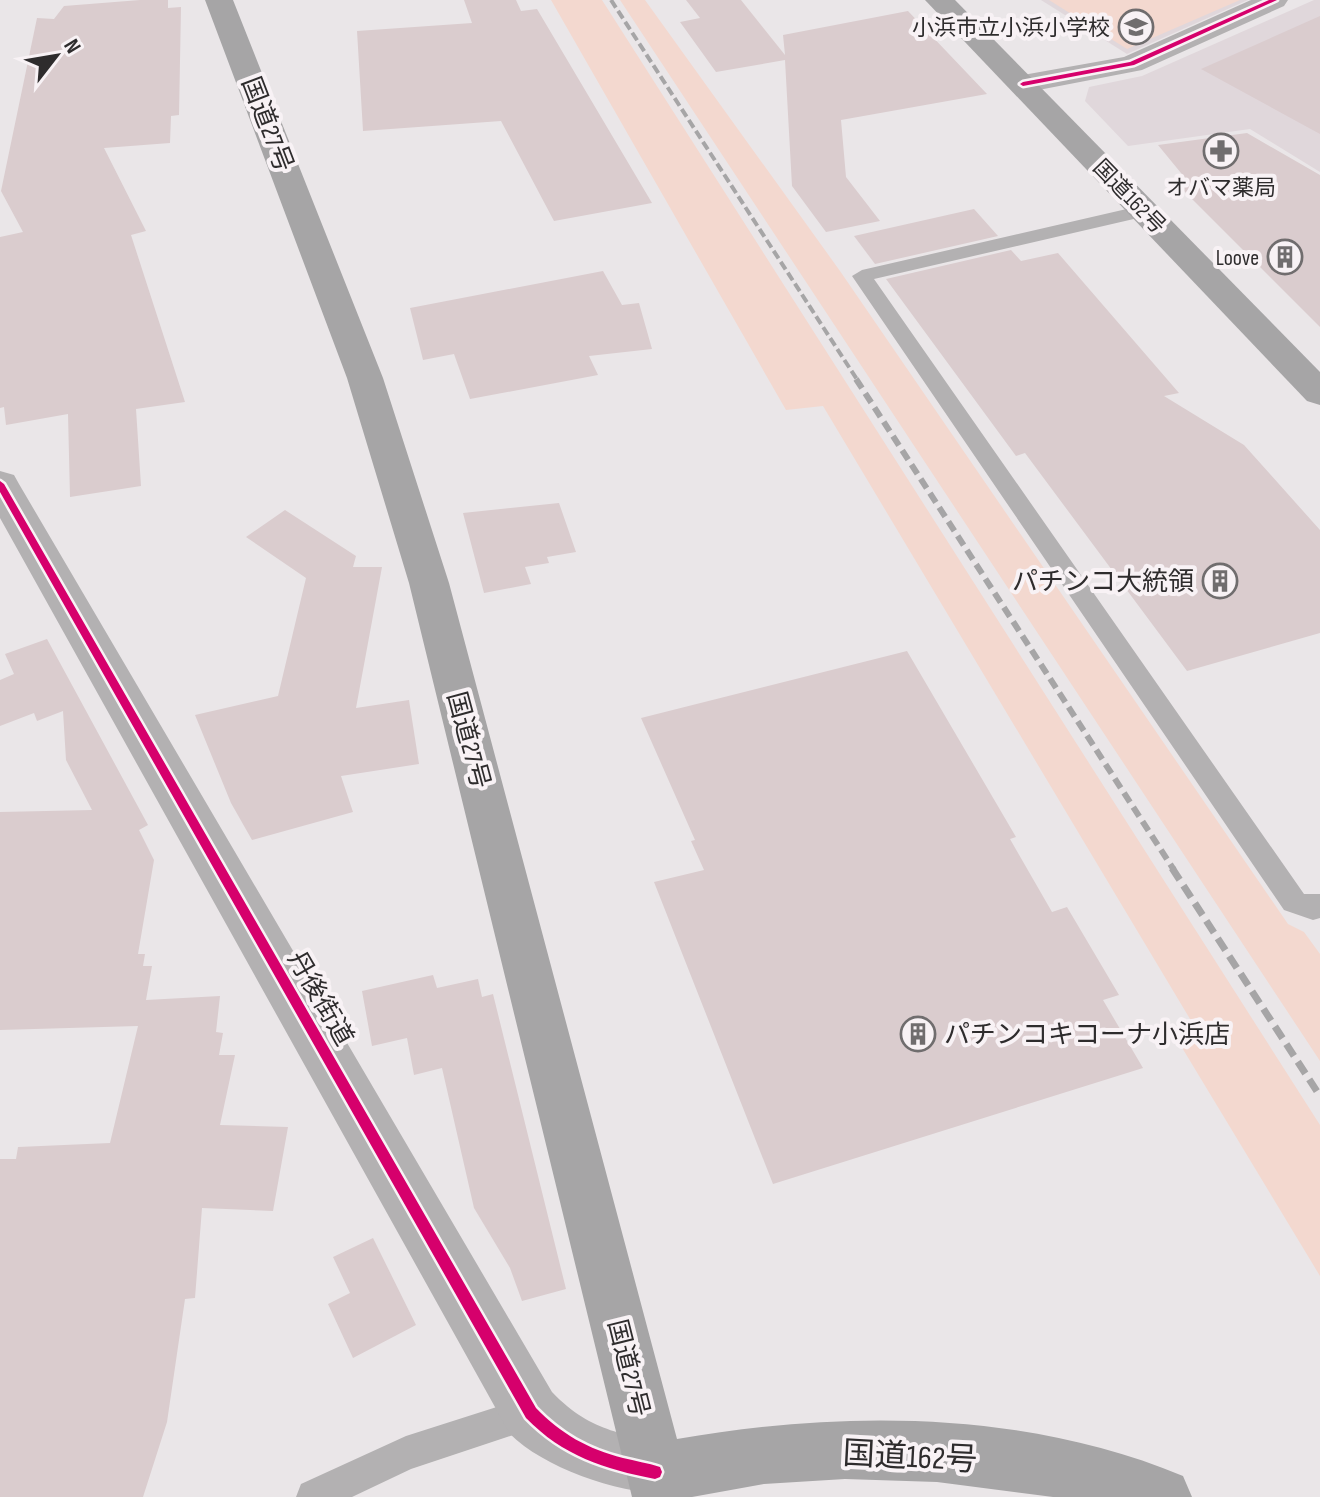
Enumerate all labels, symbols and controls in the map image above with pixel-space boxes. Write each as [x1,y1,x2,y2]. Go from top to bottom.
school or university icon: 小浜市立小浜小学校 [1117,8,1155,46]
place label: 小浜市立小浜小学校 [912,15,1110,42]
north arrow [16,16,96,96]
text: N [57,34,86,58]
street label: 国道27号 [234,73,299,176]
pharmacy icon: オバマ薬局 [1202,132,1240,170]
street label: 国道162号 [1087,154,1171,240]
place label: オバマ薬局 [1166,175,1276,202]
building icon: Loove [1266,238,1304,276]
place label: Loove [1216,245,1259,272]
building icon: パチンコ大統領 [1201,562,1239,600]
place label: パチンコ大統領 [1012,567,1194,598]
street label: 国道27号 [440,688,495,792]
street label: 丹後街道 [280,946,359,1052]
building icon: パチンコキコーナ小浜店 [899,1015,937,1053]
place label: パチンコキコーナ小浜店 [944,1020,1230,1051]
street label: 国道27号 [601,1317,655,1420]
street label: 国道162号 [842,1434,978,1480]

